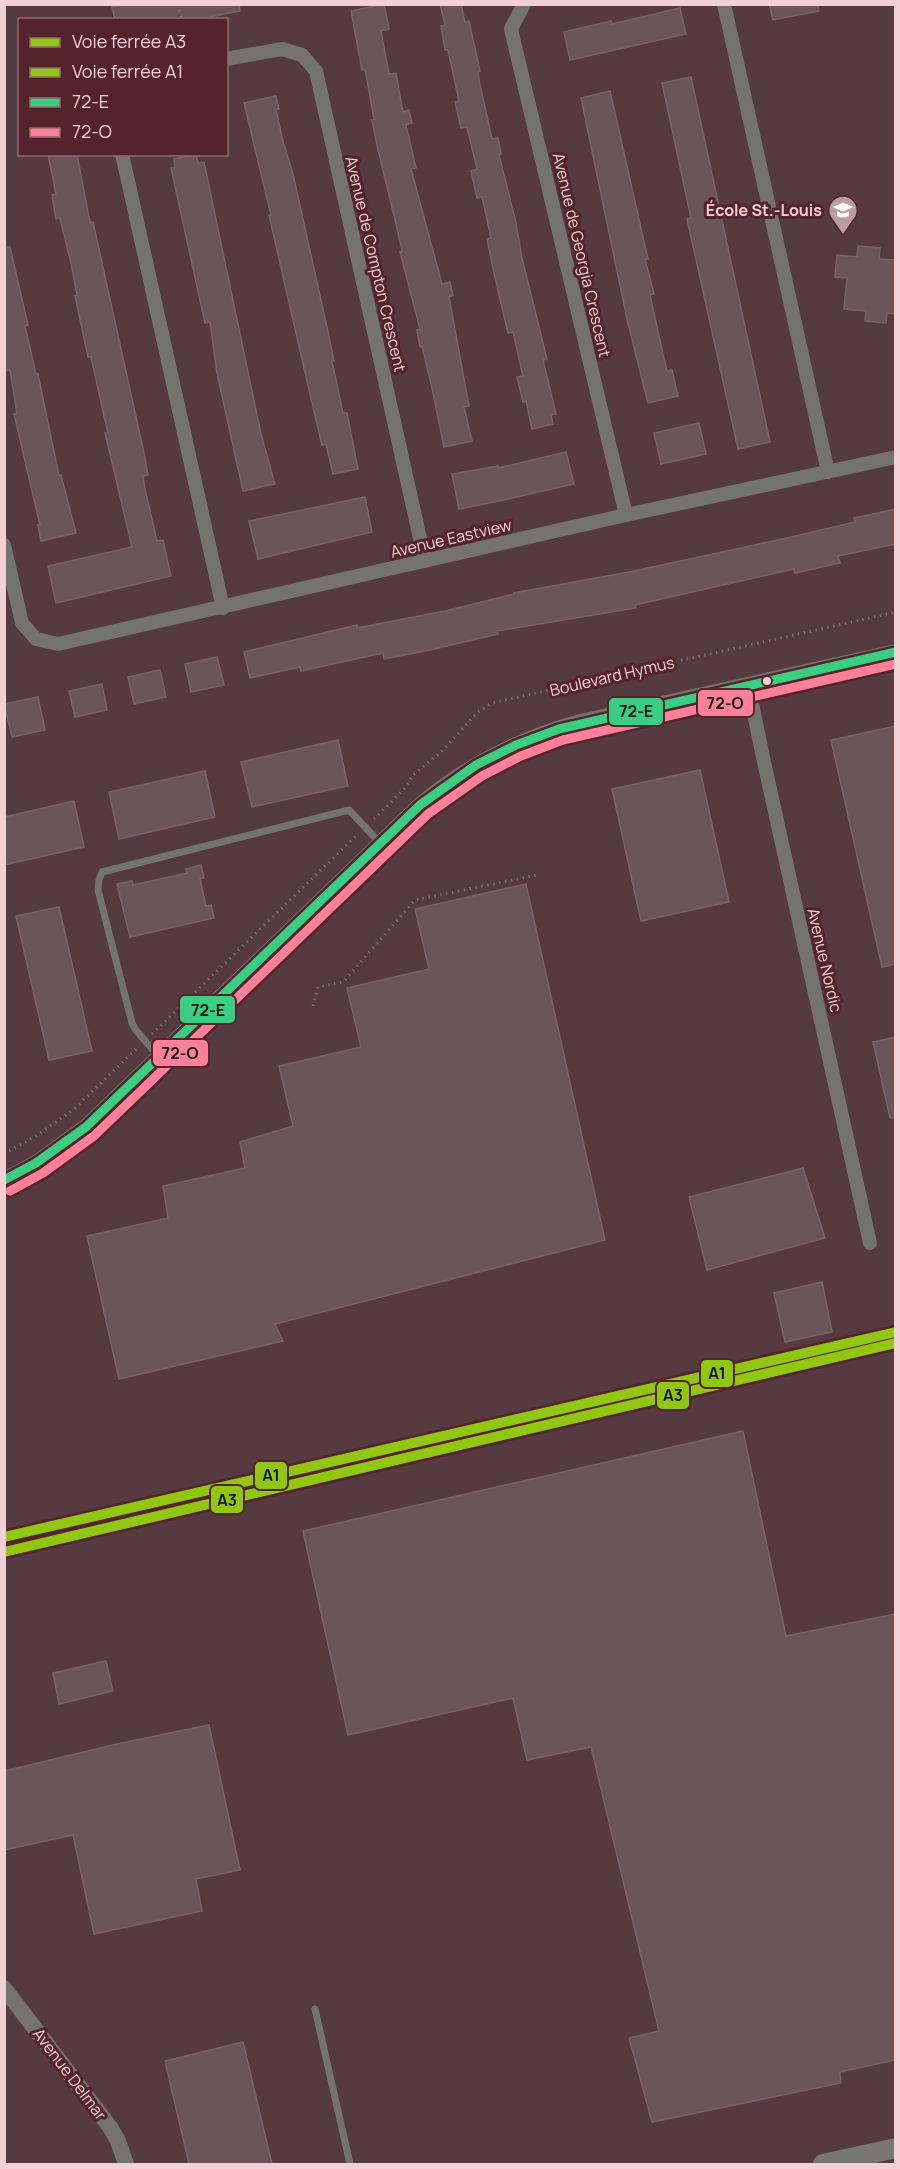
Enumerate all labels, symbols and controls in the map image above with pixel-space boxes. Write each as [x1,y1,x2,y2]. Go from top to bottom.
legend [18,18,228,156]
text: Voie ferrée A3 [72,29,186,53]
text: Voie ferrée A1 [72,59,183,83]
text: 72-E [72,89,109,113]
text: 72-O [72,119,112,143]
street label: Avenue de Georgia Crescent [548,151,616,359]
street label: Avenue de Compton Crescent [340,154,412,374]
school or university icon: École St.-Louis [827,194,859,236]
place label: École St.-Louis [706,199,822,221]
street label: Avenue Eastview [388,513,514,563]
street label: Boulevard Hymus [548,651,676,701]
unlabelled marker [761,675,773,687]
line badge: 72-O [697,689,754,717]
text: 72-O [707,692,743,714]
line badge: 72-E [608,697,664,726]
text: 72-E [619,700,653,722]
street label: Avenue Nordic [802,906,848,1014]
line badge: 72-E [179,995,236,1024]
text: 72-E [191,999,225,1021]
line badge: 72-O [152,1039,209,1067]
text: 72-O [162,1042,198,1064]
line badge: A1 [700,1359,734,1388]
text: A1 [708,1362,726,1384]
line badge: A3 [656,1381,690,1410]
text: A3 [663,1384,683,1406]
line badge: A1 [254,1461,288,1490]
text: A1 [262,1464,280,1486]
line badge: A3 [210,1485,244,1514]
text: A3 [217,1489,237,1511]
street label: Avenue Delmar [28,2023,112,2125]

